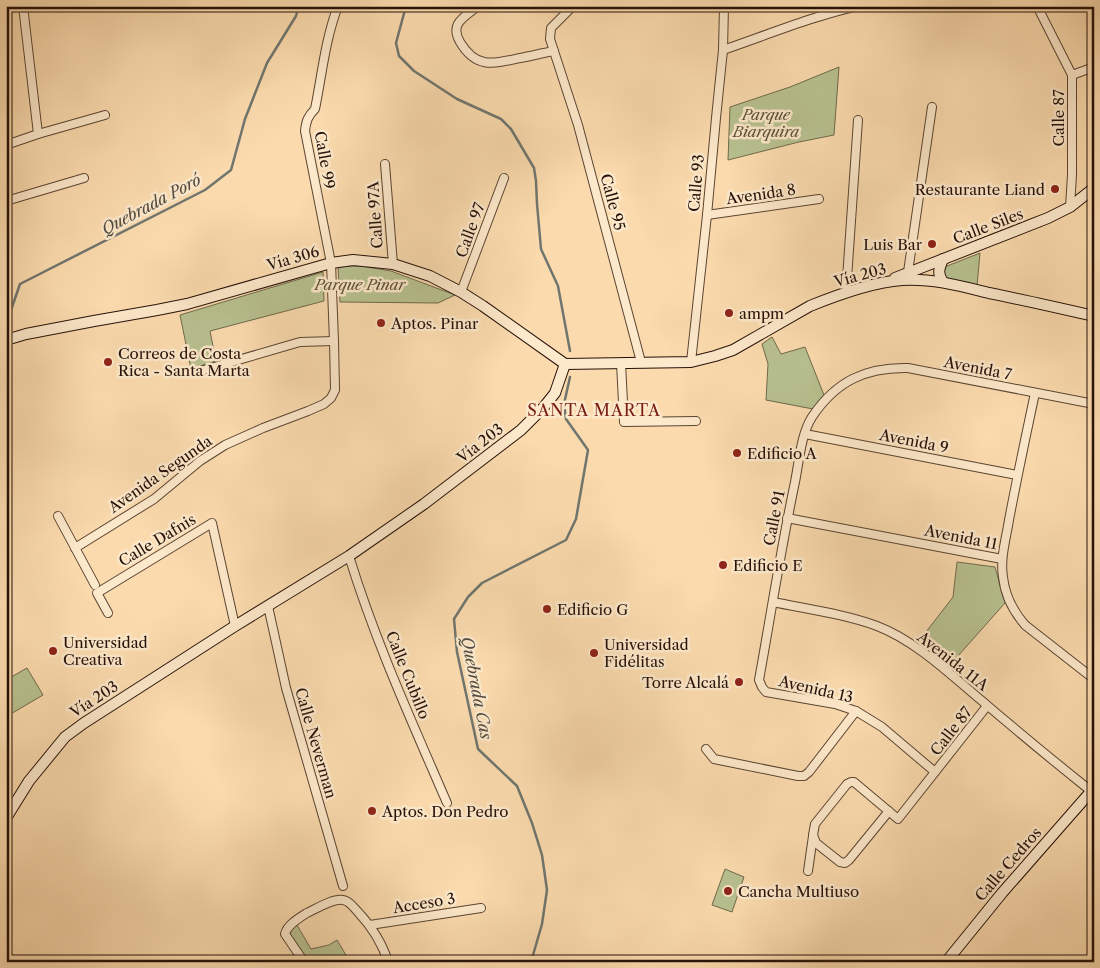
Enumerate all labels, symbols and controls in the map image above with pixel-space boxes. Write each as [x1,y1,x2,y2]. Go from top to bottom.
street label: Calle 87 [1049,89,1068,147]
park label: Parque Biarquira [732,105,799,141]
street label: Calle 99 [311,130,339,190]
street label: Calle 93 [684,153,708,213]
water label: Quebrada Poró [98,169,204,239]
street label: Calle 95 [596,172,630,232]
street label: Calle 97A [363,180,387,249]
street label: Avenida 8 [724,180,797,208]
place label: Restaurante Liand [915,180,1045,199]
marker: Restaurante Liand [1049,183,1061,195]
street label: Calle 97 [451,199,489,260]
street label: Calle Siles [950,204,1026,248]
place label: Luis Bar [863,235,923,254]
marker: Luis Bar [926,238,938,250]
street label: Vía 306 [264,241,322,275]
street label: Vía 203 [831,259,888,291]
park label: Parque Pinar [314,275,406,294]
place label: ampm [739,304,784,323]
marker: ampm [723,307,735,319]
place label: Aptos. Pinar [390,314,479,333]
marker: Aptos. Pinar [375,317,387,329]
place label: Correos de Costa Rica - Santa Marta [118,344,250,380]
street label: Avenida 7 [942,352,1014,384]
marker: Correos de Costa Rica - Santa Marta [102,356,114,368]
district label: SANTA MARTA [527,400,661,420]
street label: Vía 203 [452,419,507,468]
street label: Avenida 9 [877,425,950,457]
street label: Avenida Segunda [104,431,216,517]
place label: Edificio A [747,444,818,463]
marker: Edificio A [731,447,743,459]
street label: Calle 91 [759,488,789,547]
street label: Calle Dafnis [115,510,199,570]
street label: Avenida 11 [922,520,1000,553]
place label: Edificio E [733,556,803,575]
marker: Edificio E [717,559,729,571]
place label: Edificio G [557,600,628,619]
marker: Edificio G [541,603,553,615]
street label: Avenida 11A [913,627,993,695]
street label: Calle Cubillo [382,628,434,722]
place label: Universidad Creativa [63,633,148,669]
water label: Quebrada Cas [457,635,497,741]
place label: Universidad Fidélitas [604,635,689,671]
marker: Universidad Creativa [47,645,59,657]
marker: Universidad Fidélitas [588,647,600,659]
street label: Avenida 13 [776,671,855,707]
place label: Torre Alcalá [642,673,729,692]
street label: Vía 203 [66,676,122,722]
marker: Torre Alcalá [733,676,745,688]
street label: Calle Neverman [291,685,341,801]
street label: Calle 87 [926,702,976,759]
place label: Aptos. Don Pedro [381,802,508,821]
marker: Aptos. Don Pedro [366,805,378,817]
street label: Calle Cedros [971,823,1045,905]
place label: Cancha Multiuso [738,882,859,901]
marker: Cancha Multiuso [722,885,734,897]
street label: Acceso 3 [390,889,457,917]

